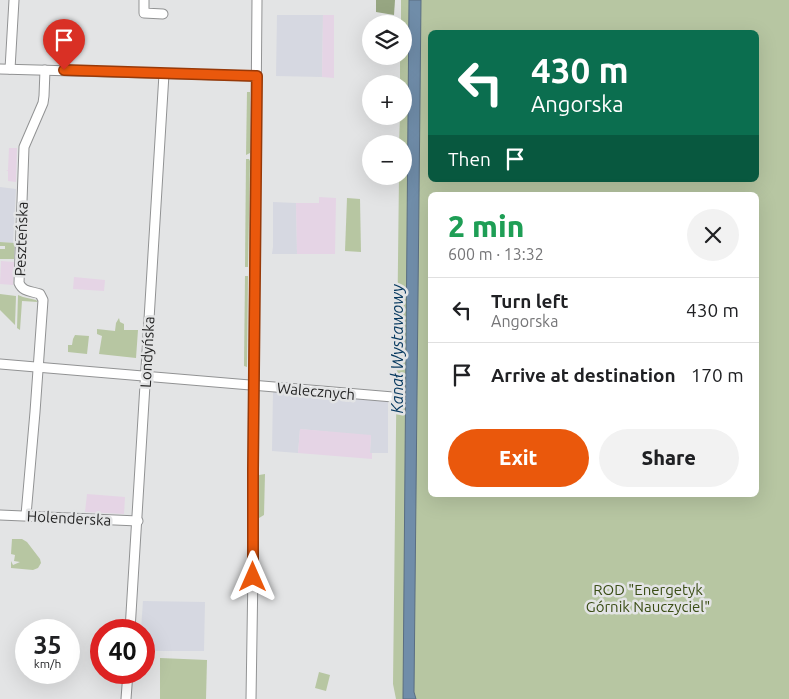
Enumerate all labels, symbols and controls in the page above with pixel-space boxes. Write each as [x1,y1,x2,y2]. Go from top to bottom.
map controls [362,15,412,185]
button: layers [362,15,412,65]
pin [43,19,85,70]
icon: arrive [50,26,78,54]
icon: left [448,50,513,115]
text: 430 m [531,50,629,90]
button: + [362,75,412,125]
text: Angorska [531,91,624,116]
button: − [362,135,412,185]
icon: arrive [501,145,529,173]
text: Then [448,148,491,170]
street label: Peszteńska [11,201,31,277]
text: 2 min [448,209,524,243]
button: close [687,209,739,261]
text: 600 m · 13:32 [448,245,544,263]
water label: Kanał Wystawowy [388,284,406,414]
text: Turn left [491,290,569,312]
icon: left [448,296,476,324]
text: 430 m [686,299,739,321]
text: Angorska [491,312,558,330]
street label: Londyńska [137,316,157,388]
icon: arrive [448,361,476,389]
text: Arrive at destination [491,364,676,386]
text: 170 m [691,364,744,386]
street label: Walecznych [276,379,356,403]
button: Exit [448,429,589,487]
button: Share [599,429,739,487]
street label: Holenderska [26,507,112,529]
position arrow [226,550,278,602]
park label: ROD "Energetyk Górnik Nauczyciel" [586,581,710,615]
speed limit sign: 40 [90,619,155,684]
text: 35 [33,631,62,659]
text: km/h [34,657,61,670]

